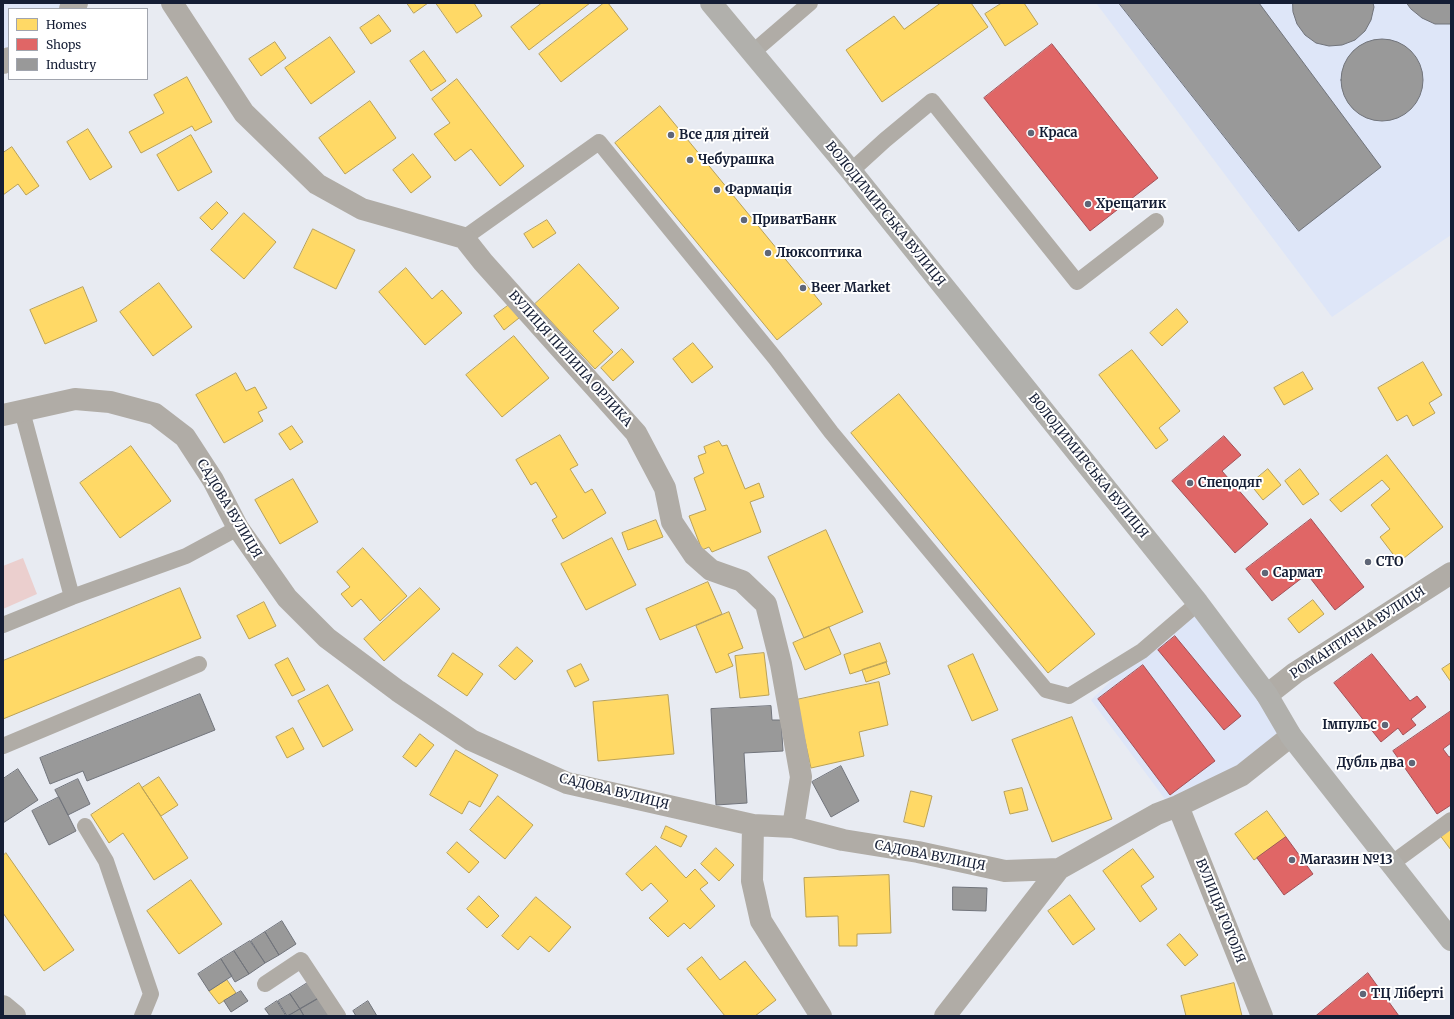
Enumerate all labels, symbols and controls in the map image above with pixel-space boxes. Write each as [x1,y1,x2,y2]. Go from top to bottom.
legend [8,8,148,80]
text: Homes [46,17,87,32]
text: Shops [46,37,81,52]
text: Industry [46,57,96,72]
place label: Краса [1039,125,1078,141]
place label: Все для дітей [679,127,769,143]
marker: Краса [1026,128,1036,138]
marker: Все для дітей [666,130,676,140]
street label: ВОЛОДИМИРСЬКА ВУЛИЦЯ [822,138,948,290]
place label: Чебурашка [698,152,774,168]
marker: Чебурашка [685,155,695,165]
place label: Фармація [725,182,792,198]
marker: Фармація [712,185,722,195]
place label: Хрещатик [1096,196,1166,212]
marker: Хрещатик [1083,199,1093,209]
place label: ПриватБанк [752,212,837,228]
marker: ПриватБанк [739,215,749,225]
place label: Люксоптика [776,245,862,261]
marker: Люксоптика [763,248,773,258]
place label: Beer Market [811,280,890,296]
marker: Beer Market [798,283,808,293]
street label: ВУЛИЦЯ ПИЛИПА ОРЛИКА [505,288,635,430]
street label: ВОЛОДИМИРСЬКА ВУЛИЦЯ [1025,390,1151,542]
street label: САДОВА ВУЛИЦЯ [193,457,265,561]
place label: Спецодяг [1198,475,1262,491]
marker: Спецодяг [1185,478,1195,488]
place label: СТО [1376,554,1403,570]
marker: СТО [1363,557,1373,567]
place label: Сармат [1273,565,1323,581]
marker: Сармат [1260,568,1270,578]
street label: РОМАНТИЧНА ВУЛИЦЯ [1288,583,1428,683]
place label: Імпульс [1322,717,1377,733]
marker: Імпульс [1380,720,1390,730]
place label: Дубль два [1337,755,1404,771]
marker: Дубль два [1407,758,1417,768]
street label: САДОВА ВУЛИЦЯ [557,771,671,813]
street label: САДОВА ВУЛИЦЯ [873,838,987,874]
place label: Магазин №13 [1300,852,1393,868]
marker: Магазин №13 [1287,855,1297,865]
street label: ВУЛИЦЯ ГОГОЛЯ [1192,856,1248,966]
place label: ТЦ Ліберті [1371,986,1444,1002]
marker: ТЦ Ліберті [1358,989,1368,999]

